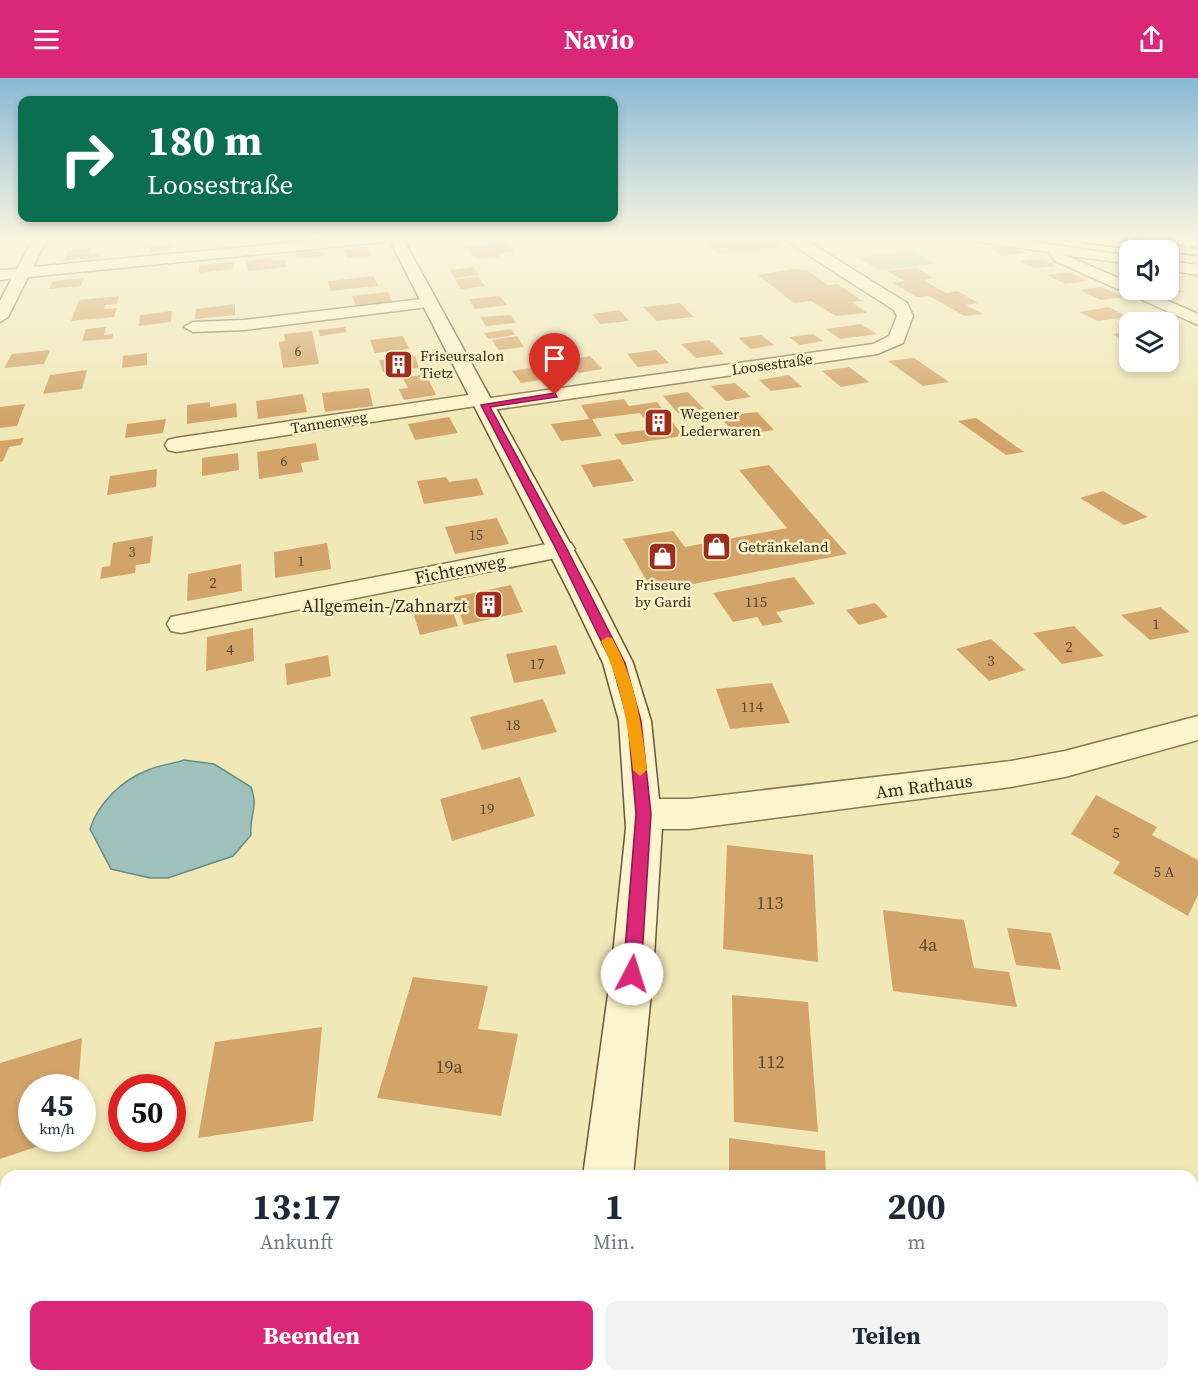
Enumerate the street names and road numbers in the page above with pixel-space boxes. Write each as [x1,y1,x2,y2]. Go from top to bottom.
street label: Loosestraße [730,348,814,380]
street label: Tannenweg [289,406,369,438]
street label: Fichtenweg [412,548,508,590]
street label: Am Rathaus [874,768,974,804]

